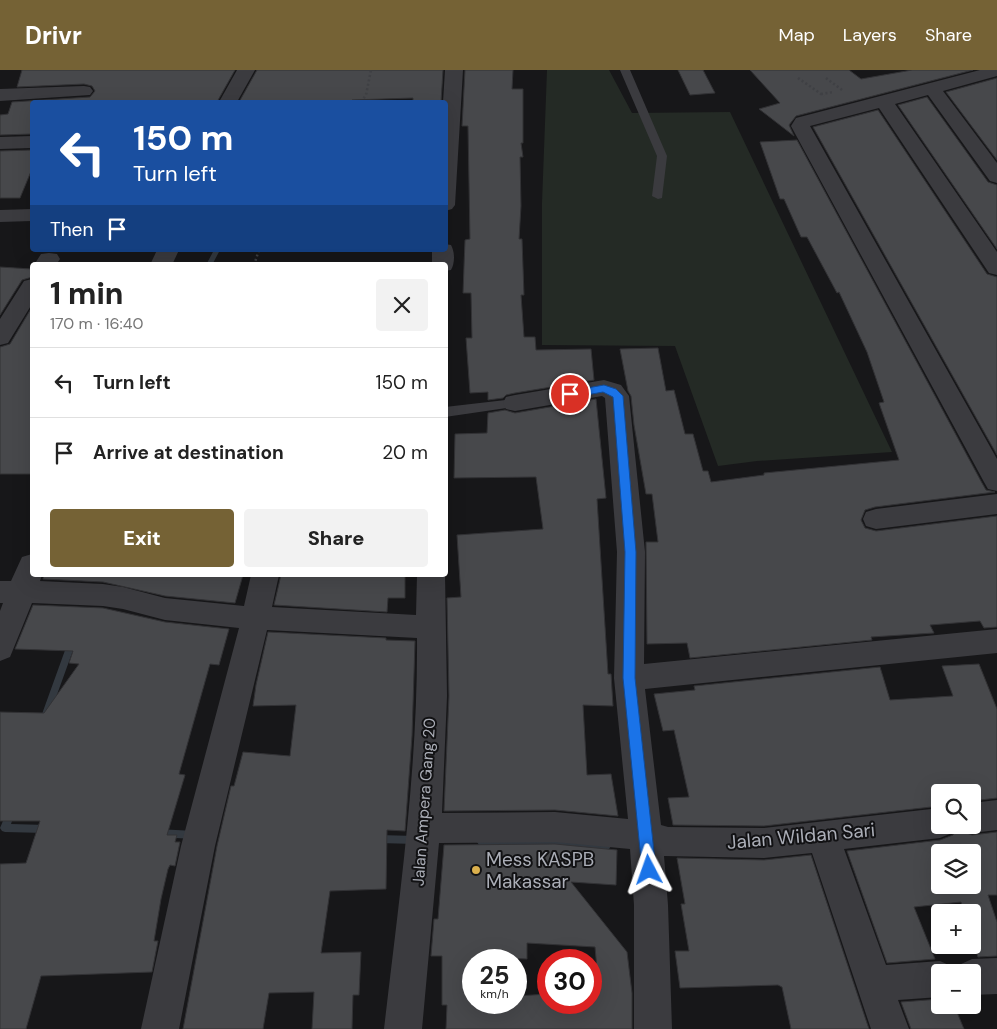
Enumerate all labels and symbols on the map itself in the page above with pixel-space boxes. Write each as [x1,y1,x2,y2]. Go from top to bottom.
pin [549,373,591,415]
street label: Jalan Ampera Gang 20 [408,717,440,887]
street label: Jalan Wildan Sari [726,817,876,855]
position arrow [622,843,674,895]
place label: Mess KASPB Makassar [486,847,594,894]
marker: Mess KASPB Makassar [470,864,482,876]
speed limit sign: 30 [537,949,602,1014]

